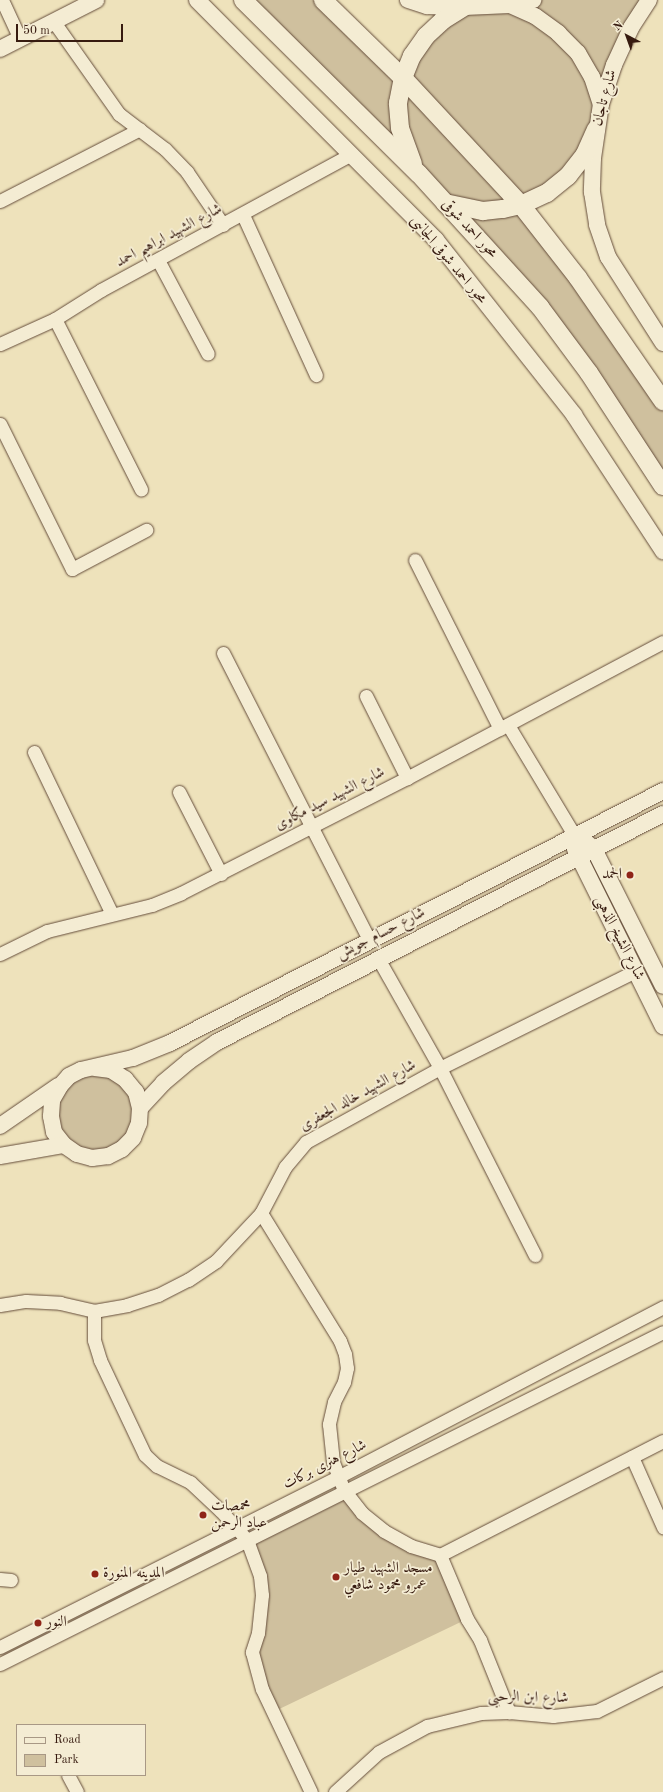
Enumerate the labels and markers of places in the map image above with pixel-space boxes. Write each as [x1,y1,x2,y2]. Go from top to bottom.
place label: الحمد [602,866,622,884]
marker: الحمد [625,870,635,880]
place label: محمصات عباد الرحمن [211,1497,267,1532]
marker: محمصات عباد الرحمن [198,1510,208,1520]
place label: مسجد الشهيد طيار عمرو محمود شافعي [344,1559,433,1594]
place label: المدينه المنورة [103,1565,164,1583]
marker: المدينه المنورة [90,1569,100,1579]
marker: مسجد الشهيد طيار عمرو محمود شافعي [331,1572,341,1582]
place label: النور [46,1614,67,1632]
marker: النور [33,1618,43,1628]

